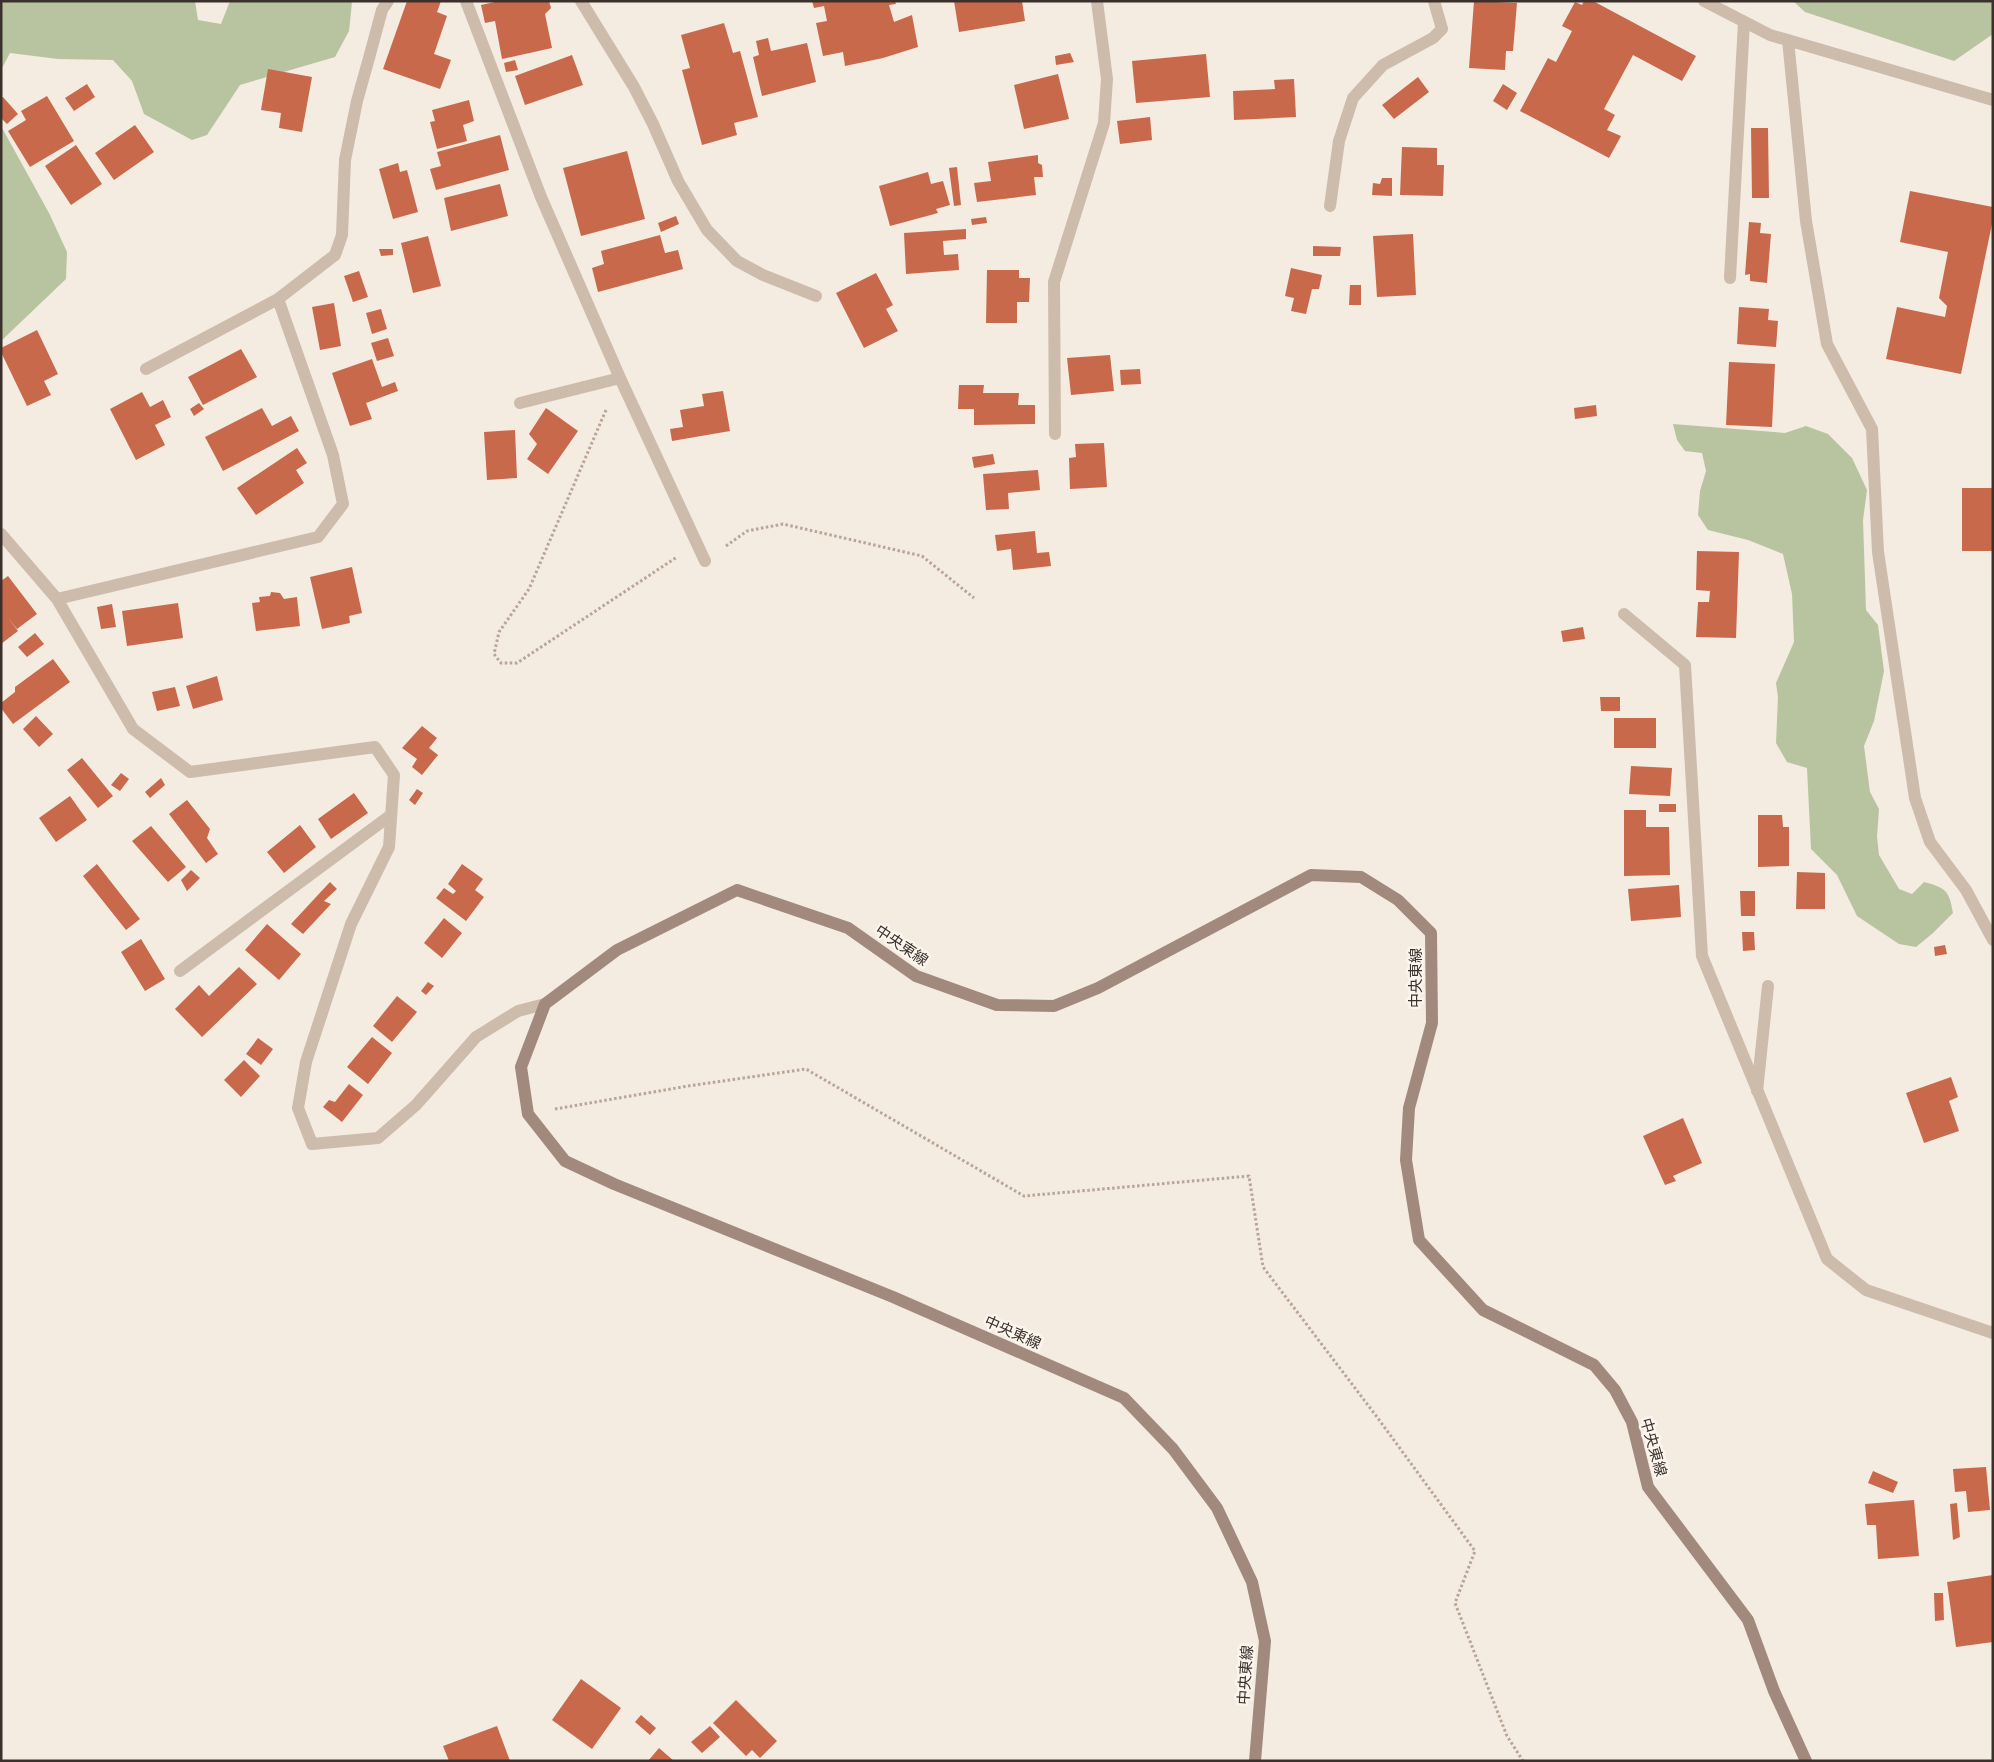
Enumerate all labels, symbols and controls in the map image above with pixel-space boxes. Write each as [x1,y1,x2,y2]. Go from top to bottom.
street label: 中央東線 [872,920,932,970]
street label: 中央東線 [1406,948,1425,1008]
street label: 中央東線 [982,1311,1044,1353]
street label: 中央東線 [1637,1416,1671,1478]
street label: 中央東線 [1233,1644,1257,1706]

